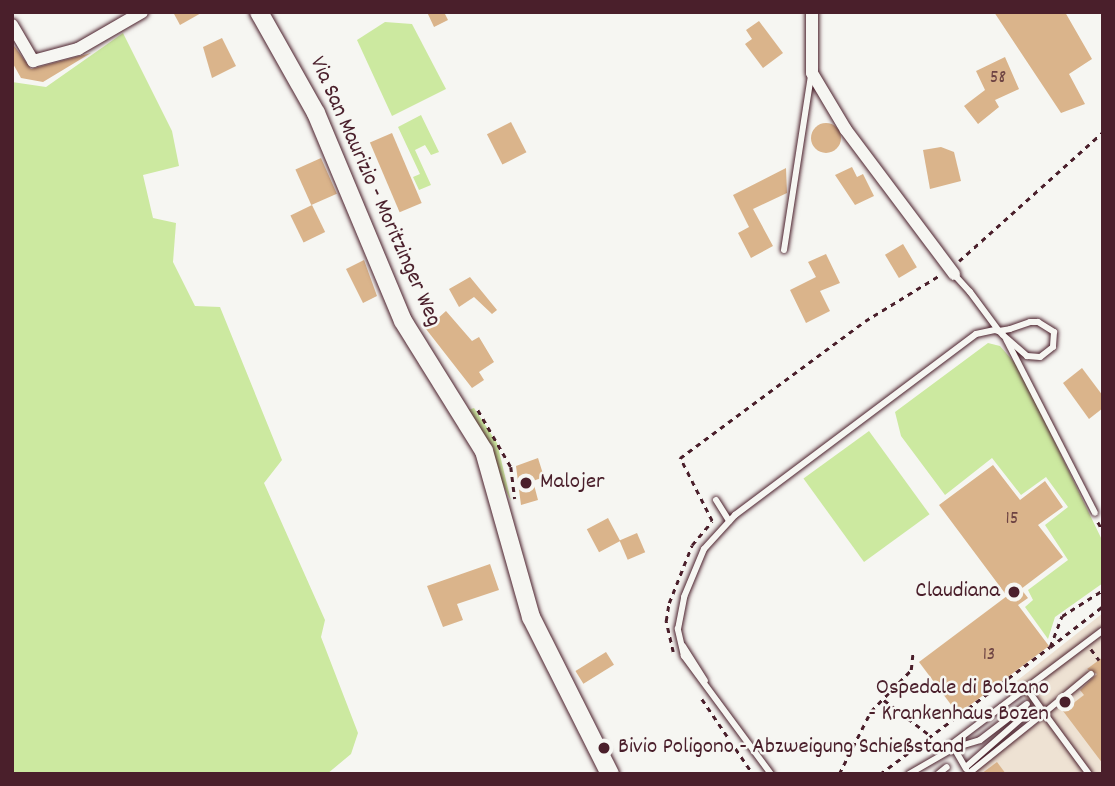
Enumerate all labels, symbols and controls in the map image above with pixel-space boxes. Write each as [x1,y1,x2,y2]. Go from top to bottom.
street label: Via San Maurizio - Moritzinger Weg [302,53,446,331]
house number: 58 [990,68,1006,90]
place label: Malojer [540,469,605,497]
marker: Malojer [518,475,534,491]
house number: 15 [1006,509,1018,531]
place label: Claudiana [915,578,1000,606]
marker: Claudiana [1006,584,1022,600]
house number: 13 [983,645,995,667]
place label: Ospedale di Bolzano - Krankenhaus Bozen [868,675,1049,729]
marker: Ospedale di Bolzano - Krankenhaus Bozen [1055,692,1075,712]
place label: Bivio Poligono - Abzweigung Schießstand [618,734,964,762]
marker: Bivio Poligono - Abzweigung Schießstand [596,740,612,756]

